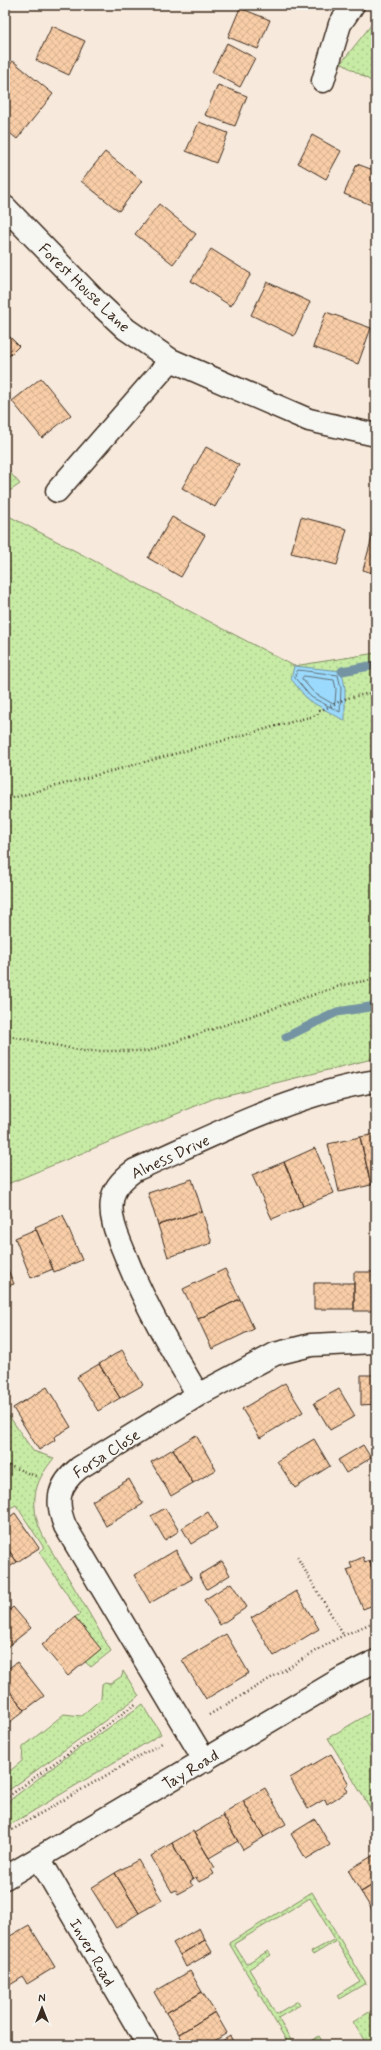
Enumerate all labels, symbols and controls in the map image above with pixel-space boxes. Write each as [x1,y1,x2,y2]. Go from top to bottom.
street label: Forest House Lane [34,239,134,337]
street label: Alness Drive [128,1130,213,1185]
street label: Forsa Close [69,1425,145,1484]
street label: Tay Road [159,1745,223,1795]
street label: Inver Road [64,1915,120,1991]
north arrow [22,1988,62,2028]
text: N [38,1992,46,2006]

